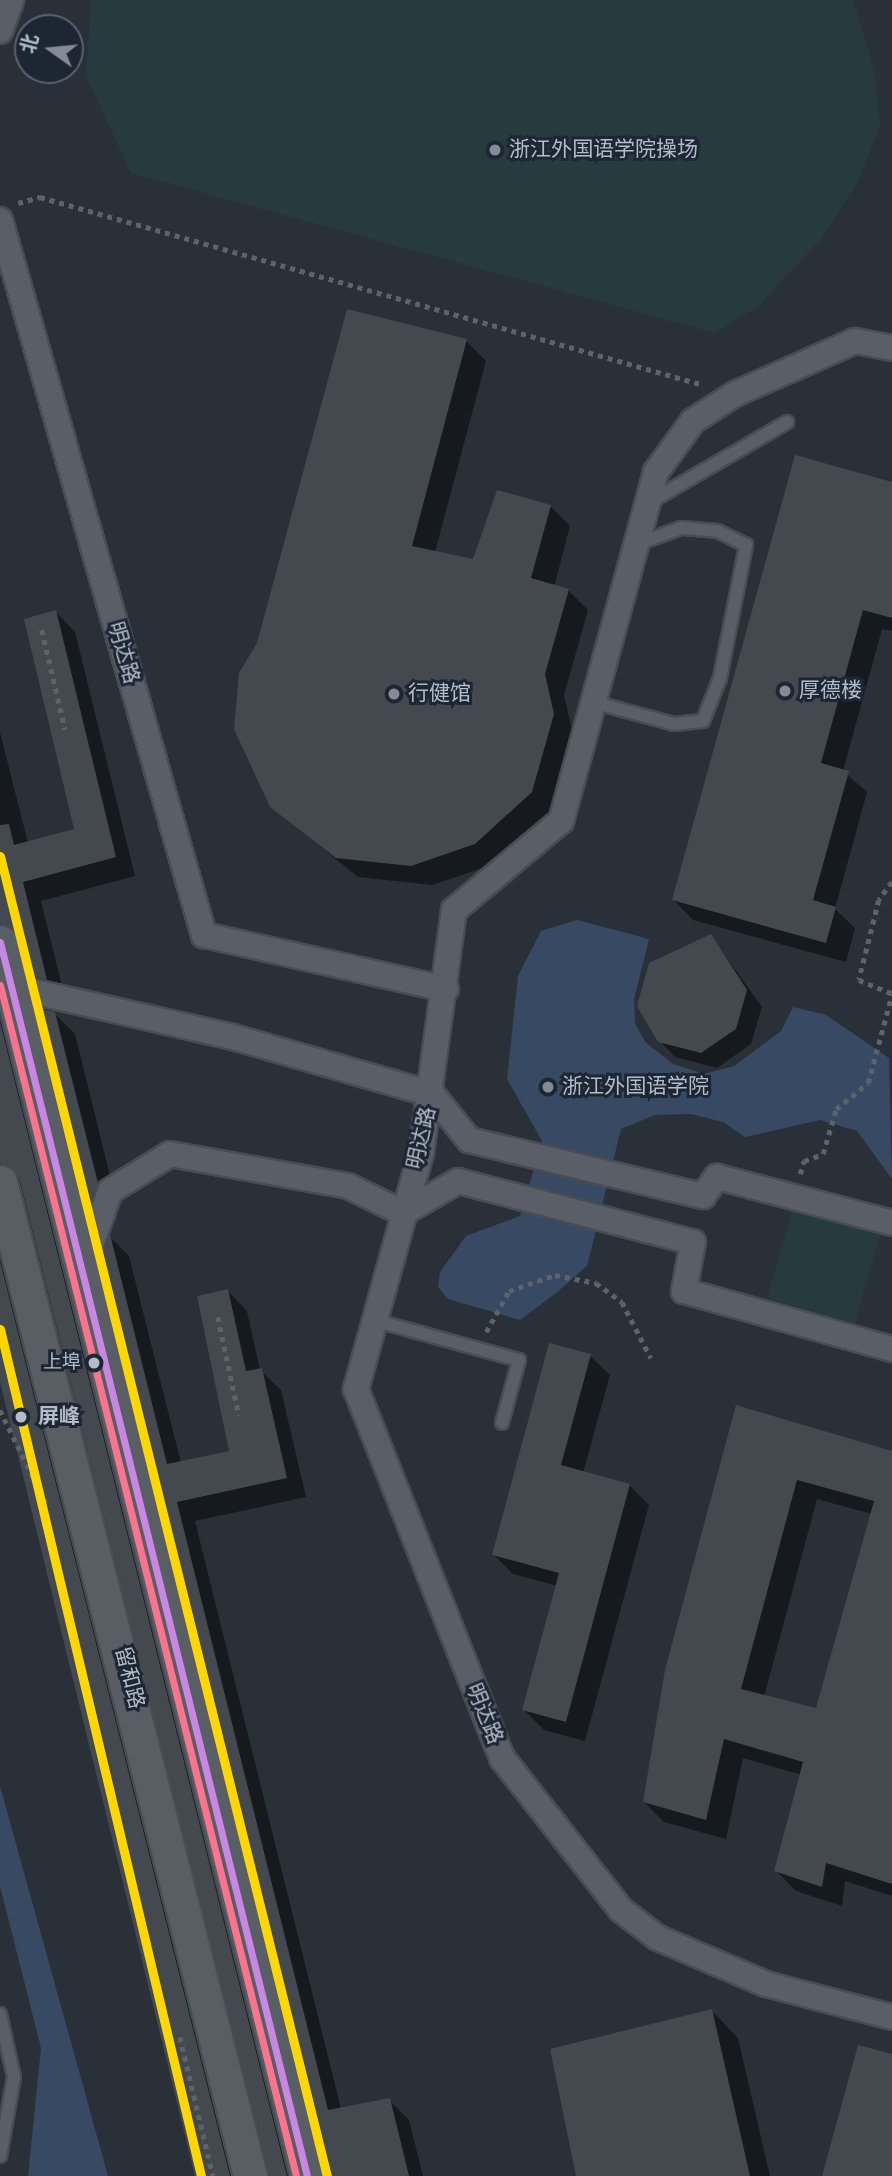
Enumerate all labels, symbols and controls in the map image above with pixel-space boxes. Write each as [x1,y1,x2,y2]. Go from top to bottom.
north arrow [14,14,84,84]
text: 北 [19,32,42,56]
place label: 浙江外国语学院操场 [509,137,698,163]
marker: 浙江外国语学院操场 [487,142,503,158]
street label: 明达路 [102,619,144,687]
place label: 厚德楼 [799,678,862,704]
place label: 行健馆 [408,681,471,707]
marker: 厚德楼 [777,683,793,699]
marker: 行健馆 [386,686,402,702]
place label: 浙江外国语学院 [562,1074,709,1100]
marker: 浙江外国语学院 [540,1079,556,1095]
street label: 明达路 [403,1104,441,1172]
place label: 上埠 [43,1352,81,1374]
marker: 上埠 [87,1356,101,1370]
place label: 屏峰 [38,1404,80,1430]
marker: 屏峰 [10,1406,32,1428]
street label: 留和路 [109,1644,149,1712]
street label: 明达路 [461,1680,507,1748]

